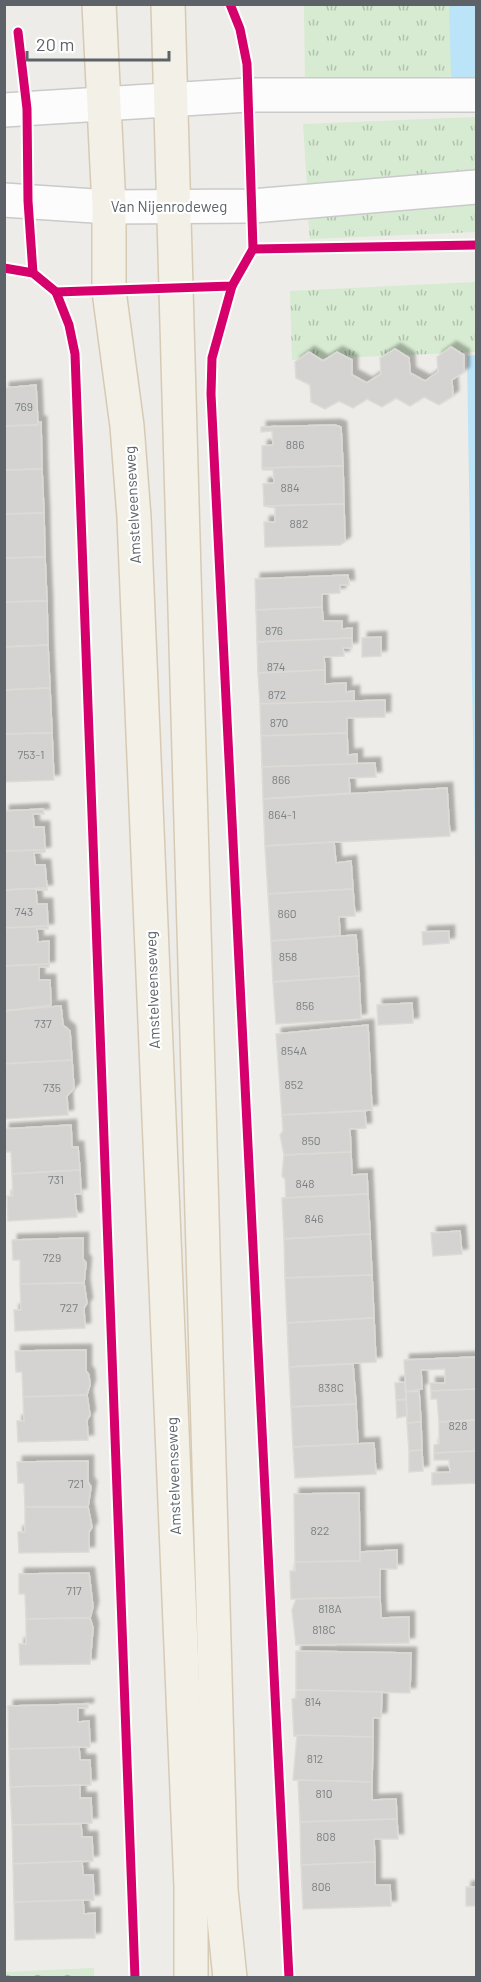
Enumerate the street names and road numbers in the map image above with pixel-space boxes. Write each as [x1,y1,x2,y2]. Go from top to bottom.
street label: Van Nijenrodeweg [111,197,227,215]
street label: Amstelveenseweg [120,446,144,564]
street label: Amstelveenseweg [141,931,163,1049]
street label: Amstelveenseweg [162,1417,184,1535]

